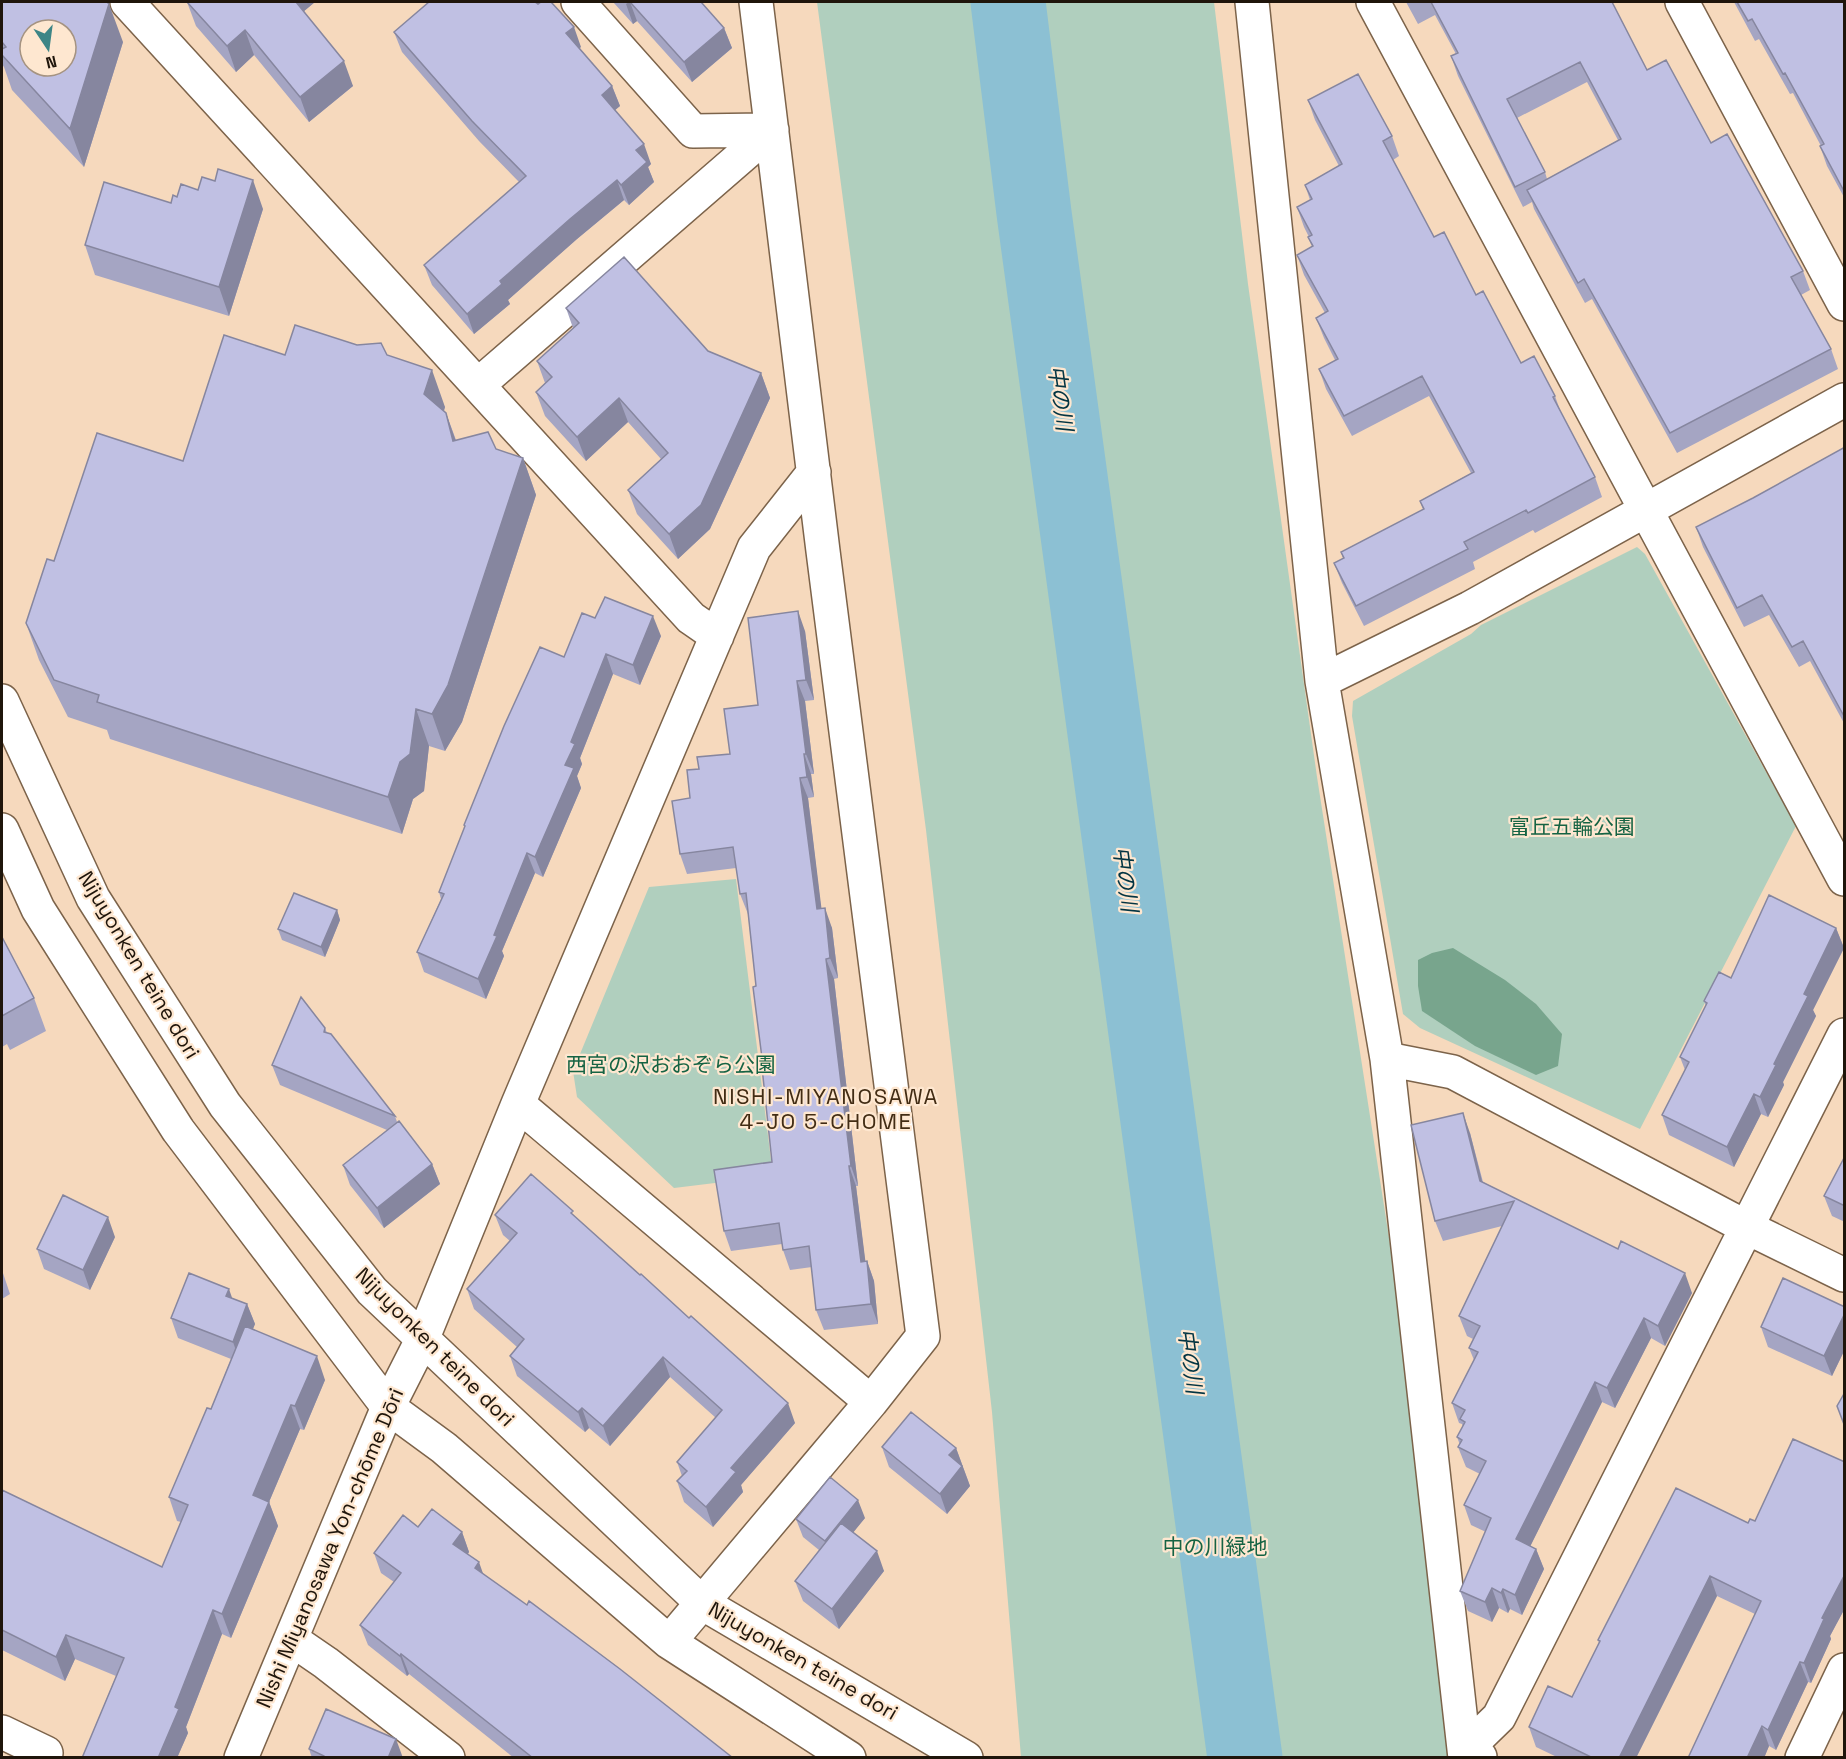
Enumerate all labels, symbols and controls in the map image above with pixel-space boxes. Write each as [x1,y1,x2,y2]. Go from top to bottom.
north arrow [18,18,78,78]
text: N [44,51,59,74]
water label: 中の川 [1043,363,1080,435]
park label: 富丘五輪公園 [1509,813,1635,840]
water label: 中の川 [1108,844,1145,916]
street label: Nijuyonken teine dori [73,866,206,1064]
park label: 西宮の沢おおぞら公園 [566,1051,776,1078]
district label: NISHI-MIYANOSAWA 4-JO 5-CHOME [713,1082,939,1135]
street label: Nijuyonken teine dori [350,1261,521,1432]
water label: 中の川 [1173,1326,1210,1398]
street label: Nishi Miyanosawa Yon-chōme Dōri [250,1384,409,1712]
park label: 中の川緑地 [1163,1533,1268,1560]
street label: Nijuyonken teine dori [704,1595,903,1726]

